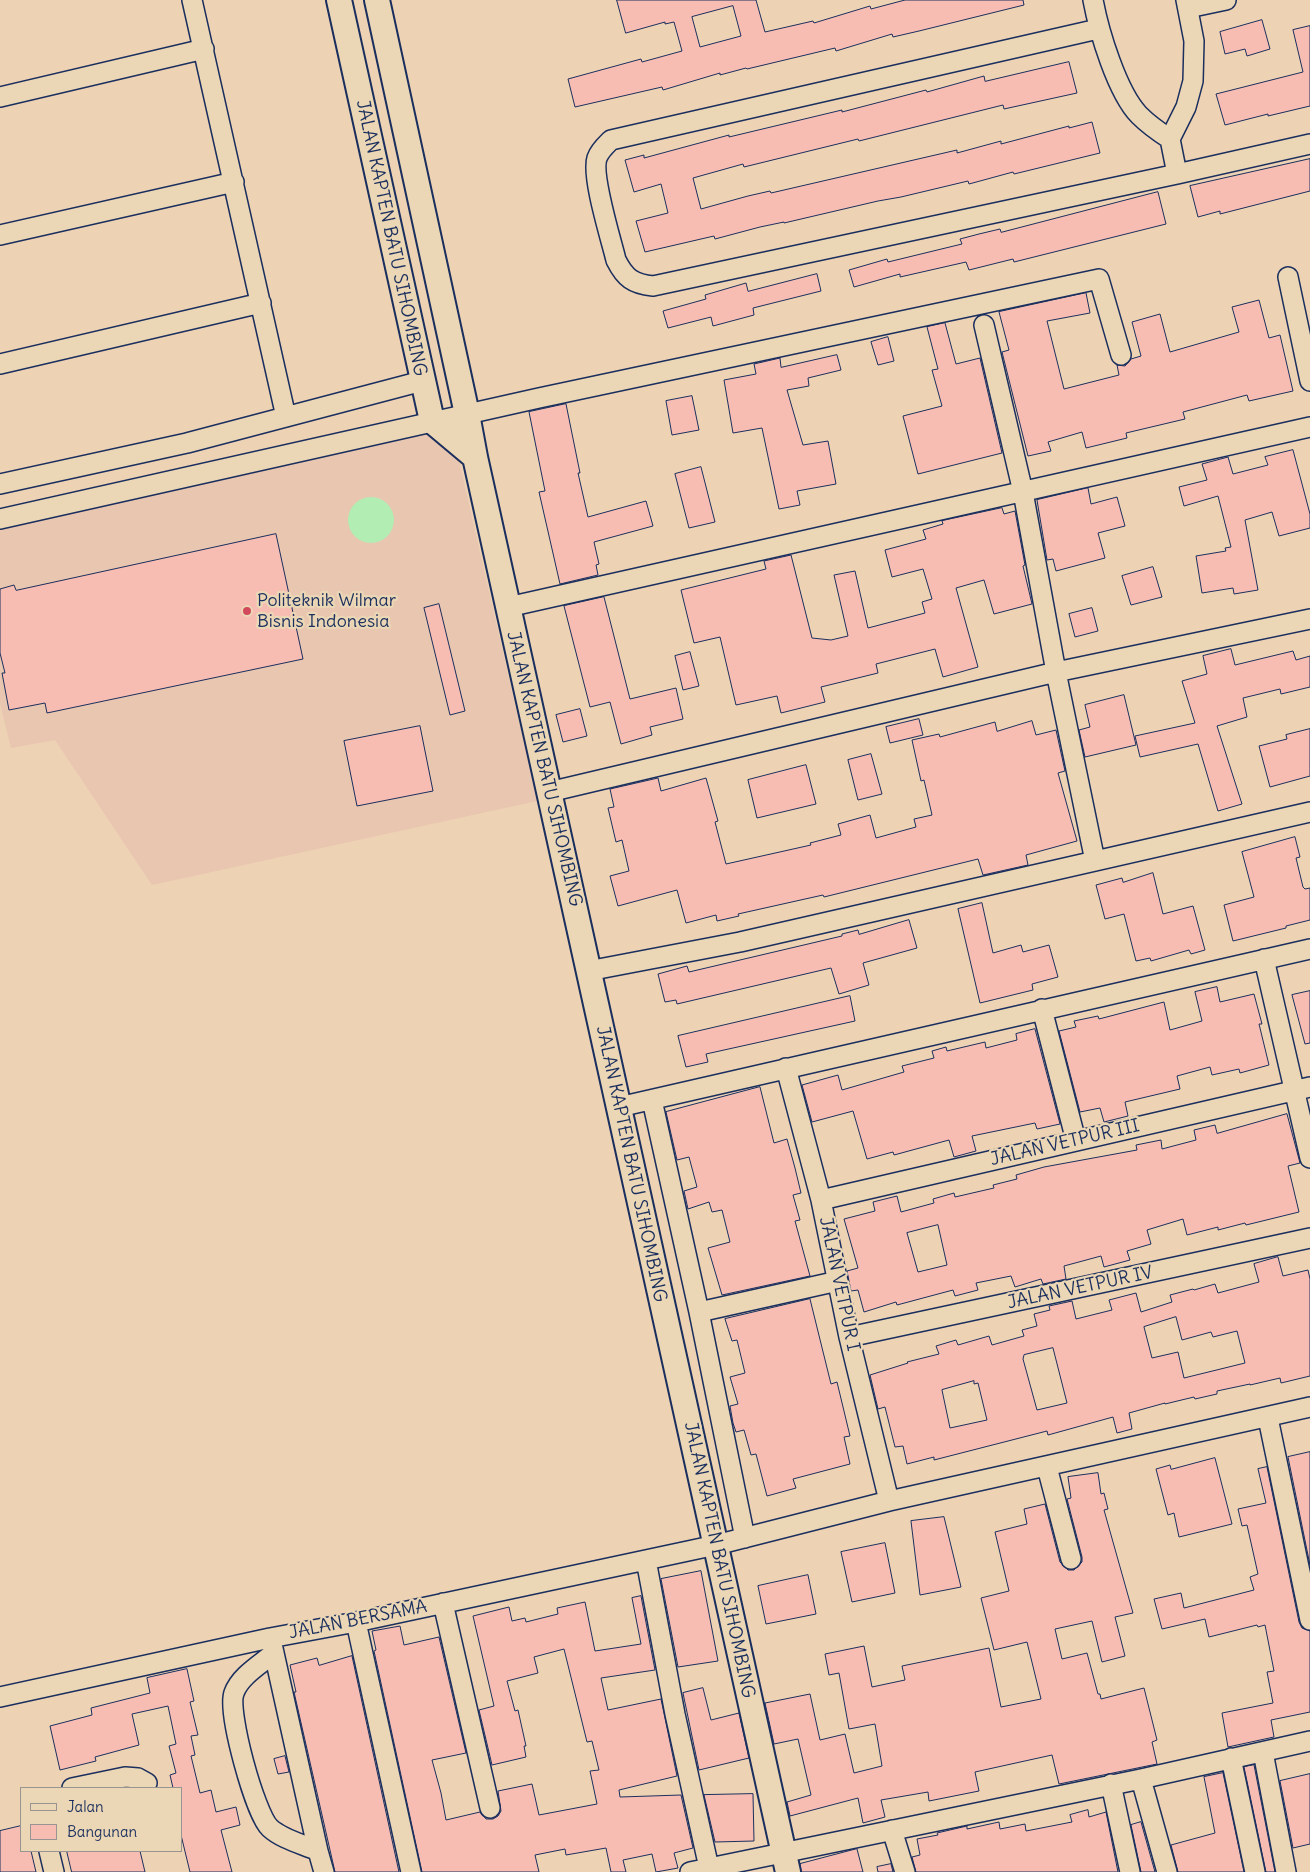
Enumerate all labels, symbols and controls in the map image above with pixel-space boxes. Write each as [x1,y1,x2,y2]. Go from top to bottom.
street label: JALAN KAPTEN BATU SIHOMBING [351,98,431,378]
place label: Politeknik Wilmar Bisnis Indonesia [257,590,396,632]
marker: Politeknik Wilmar Bisnis Indonesia [241,605,253,617]
street label: JALAN KAPTEN BATU SIHOMBING [502,629,586,909]
street label: JALAN KAPTEN BATU SIHOMBING [591,1024,671,1304]
street label: JALAN VETPUR III [988,1115,1142,1171]
street label: JALAN VETPUR I [814,1215,864,1353]
street label: JALAN VETPUR IV [1005,1262,1155,1314]
street label: JALAN KAPTEN BATU SIHOMBING [679,1420,759,1700]
street label: JALAN BERSAMA [287,1596,429,1644]
legend [20,1787,182,1852]
text: Jalan [67,1797,104,1816]
text: Bangunan [67,1822,137,1841]

